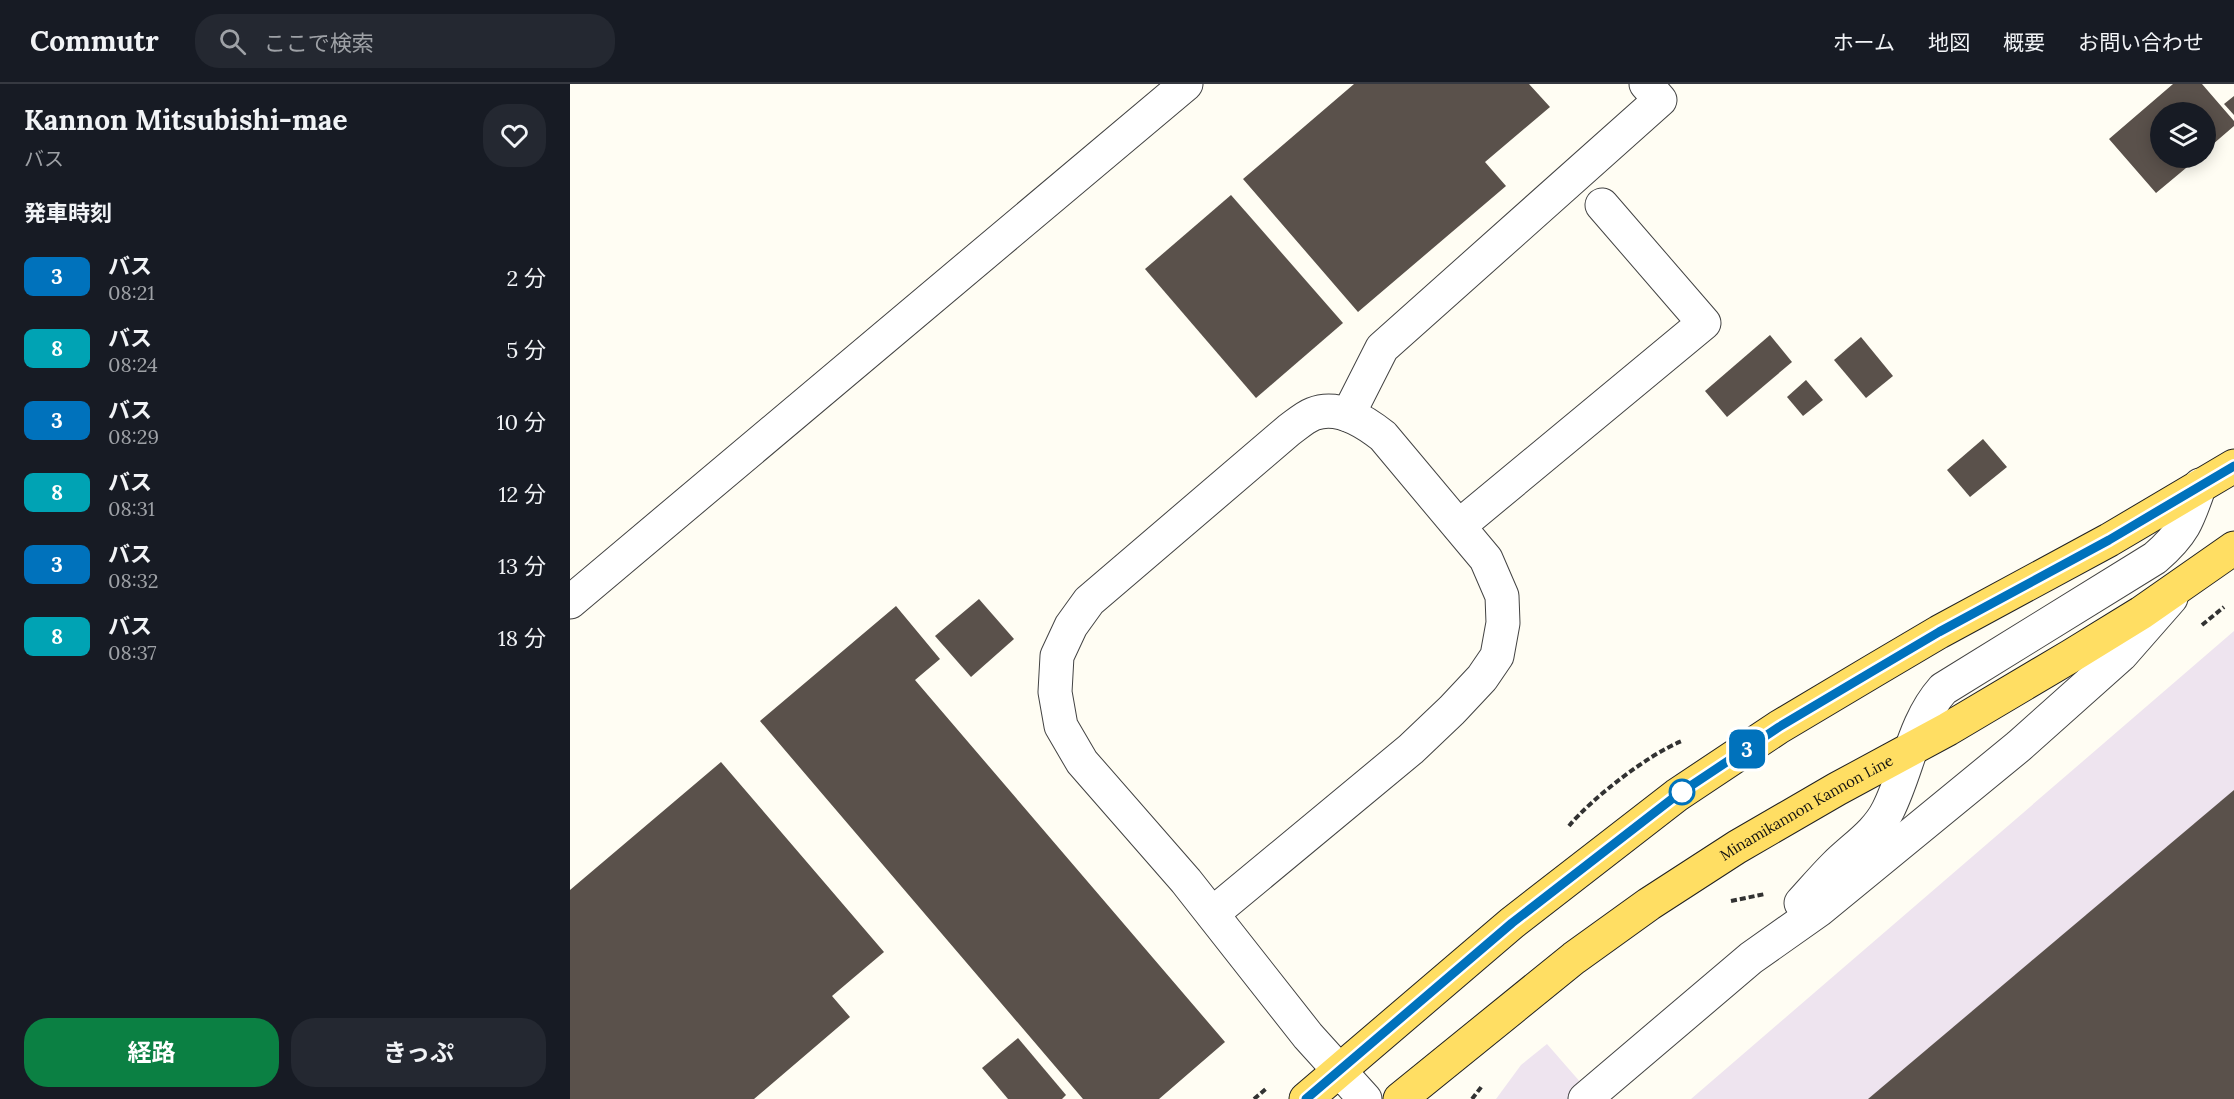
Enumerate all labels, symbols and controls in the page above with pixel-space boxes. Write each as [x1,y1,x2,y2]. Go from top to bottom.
search box [195,14,615,68]
text: Commutr [30,23,159,59]
icon: search [216,25,249,58]
text: ここで検索 [264,29,374,57]
text: ホーム [1833,29,1895,56]
text: 地図 [1928,29,1970,56]
text: 概要 [2003,29,2045,56]
text: お問い合わせ [2078,29,2204,56]
text: Kannon Mitsubishi-mae [24,102,348,138]
map controls [2150,102,2216,168]
button: layers [2150,102,2216,168]
button: heart [483,104,546,167]
text: バス [24,146,64,171]
text: 発車時刻 [24,199,112,227]
text: バス [108,252,152,280]
text: 3 [51,263,63,290]
text: 2 分 [506,264,546,292]
text: 08:21 [108,280,155,305]
text: バス [108,324,152,352]
text: 8 [51,335,63,362]
text: 5 分 [506,336,546,364]
text: 08:24 [108,352,158,377]
text: バス [108,396,152,424]
text: 3 [51,407,63,434]
text: 10 分 [497,408,546,436]
text: 08:29 [108,424,159,449]
text: バス [108,468,152,496]
text: 8 [51,479,63,506]
text: 12 分 [498,480,546,508]
text: 08:31 [108,496,155,521]
text: バス [108,540,152,568]
text: 3 [51,551,63,578]
text: 13 分 [498,552,546,580]
text: 08:32 [108,568,159,593]
text: バス [108,612,152,640]
text: 8 [51,623,63,650]
text: 18 分 [498,624,546,652]
text: 08:37 [108,640,157,665]
line badge: 3 [1728,730,1766,768]
text: 3 [1741,736,1753,763]
street label: Minamikannon Kannon Line [1716,751,1896,865]
unlabelled marker [1669,779,1695,805]
button: 経路 [24,1018,279,1087]
button: きっぷ [291,1018,546,1087]

